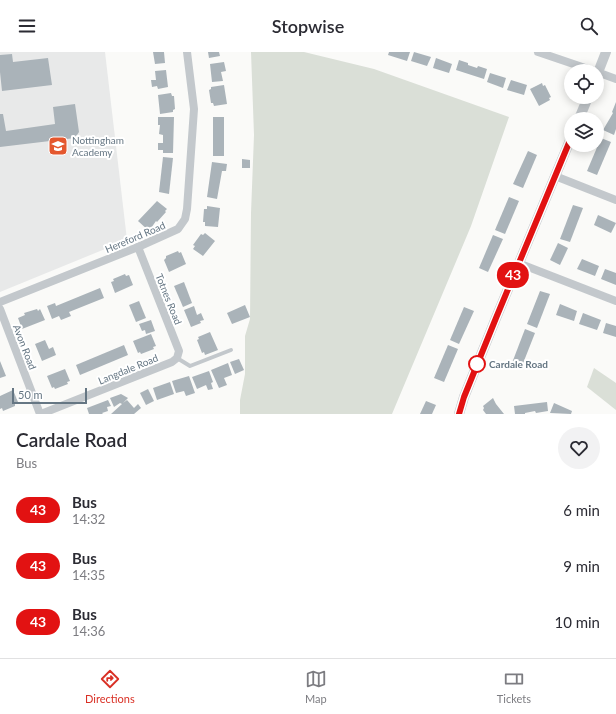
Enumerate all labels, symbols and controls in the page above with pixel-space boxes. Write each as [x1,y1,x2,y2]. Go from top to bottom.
icon: menu [16,15,38,37]
text: Stopwise [272,15,344,37]
icon: search [578,15,600,37]
map controls [564,64,604,152]
button: locate [564,64,604,104]
button: layers [564,112,604,152]
place label: Nottingham Academy [72,134,124,158]
school or university icon: Nottingham Academy [47,135,69,157]
street label: Hereford Road [103,219,167,255]
line badge: 43 [495,262,531,288]
text: 43 [505,266,521,283]
street label: Totnes Road [153,272,185,326]
street label: Avon Road [11,323,39,371]
street label: Langdale Road [96,351,160,387]
marker: Cardale Road [468,355,486,373]
place label: Cardale Road [489,358,548,370]
scale bar [12,386,87,405]
text: 50 m [18,388,43,401]
button: heart [558,427,600,469]
text: Cardale Road [16,428,127,451]
text: Bus [16,455,37,471]
text: Bus [72,493,97,511]
text: 43 [30,501,46,518]
text: 6 min [563,501,600,519]
text: 14:32 [72,511,105,527]
text: Bus [72,549,97,567]
text: 43 [30,557,46,574]
text: 9 min [563,557,600,575]
text: 14:35 [72,567,105,583]
text: Bus [72,605,97,623]
text: 43 [30,613,46,630]
text: 10 min [554,613,600,631]
text: 14:36 [72,623,105,639]
tab: Directions [85,668,135,705]
tab: Map [305,668,327,705]
tab: Tickets [497,668,531,705]

